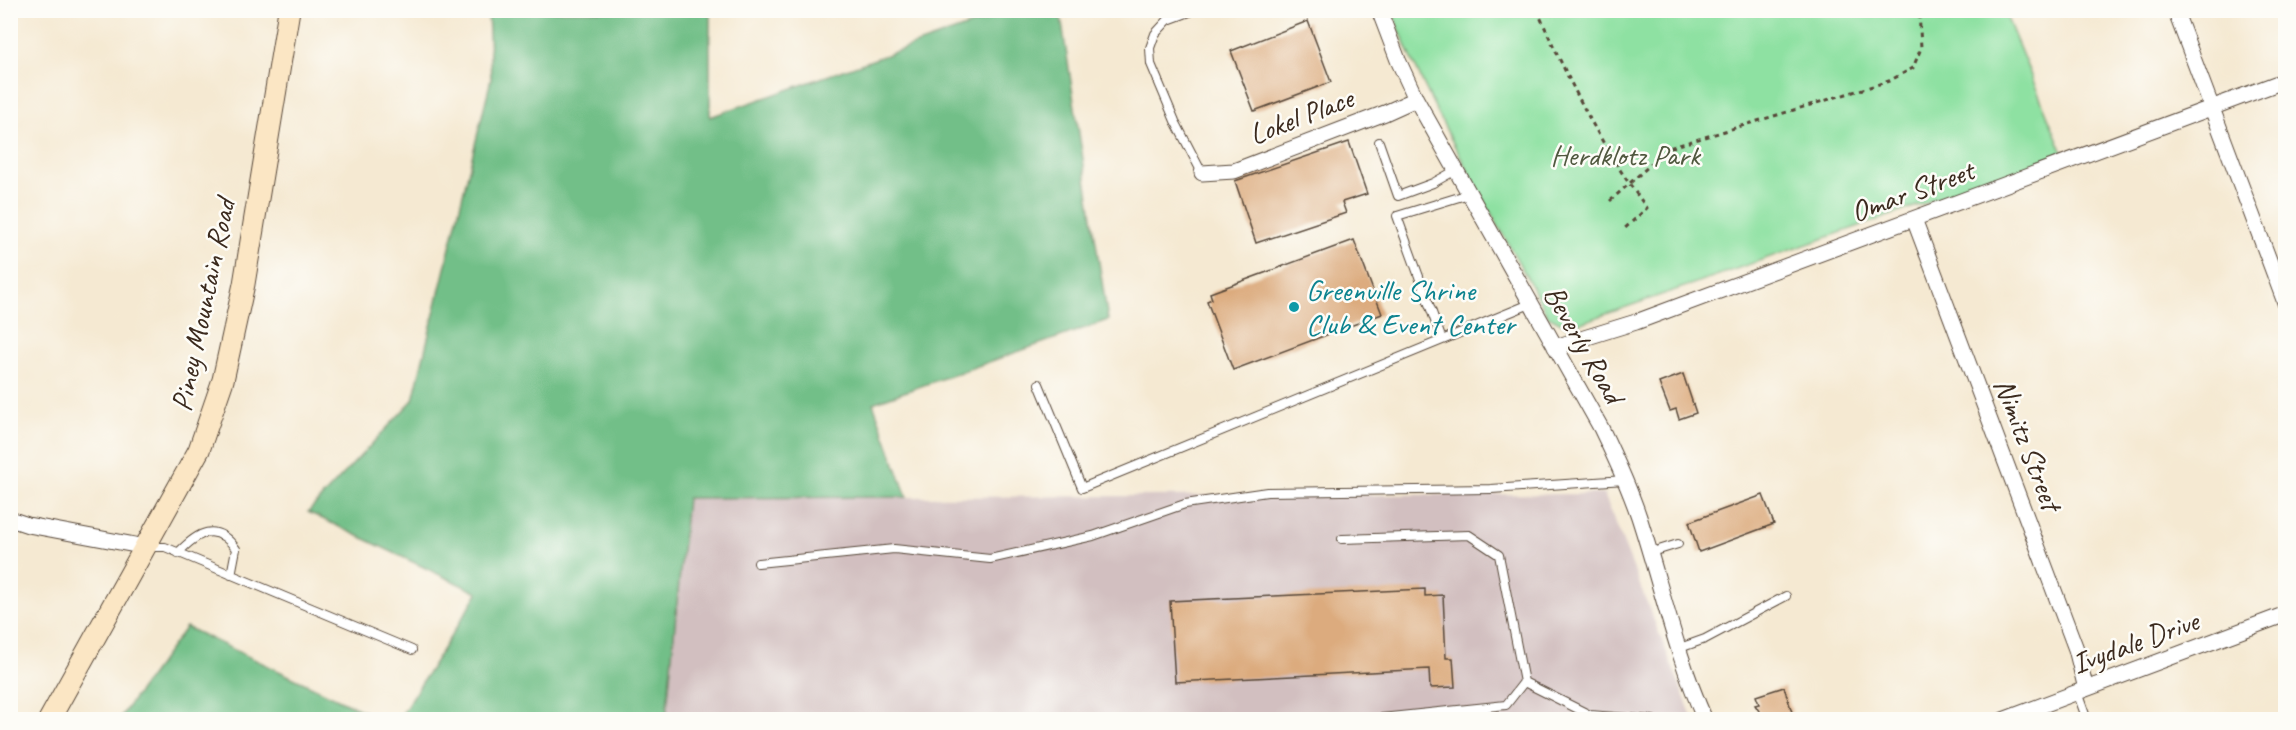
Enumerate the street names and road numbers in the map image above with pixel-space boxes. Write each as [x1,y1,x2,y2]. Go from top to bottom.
street label: Lokel Place [1244,78,1360,153]
street label: Omar Street [1845,150,1982,231]
street label: Piney Mountain Road [162,191,245,415]
street label: Beverly Road [1535,278,1635,413]
street label: Nimitz Street [1985,373,2072,519]
street label: Ivydale Drive [2066,601,2206,682]

